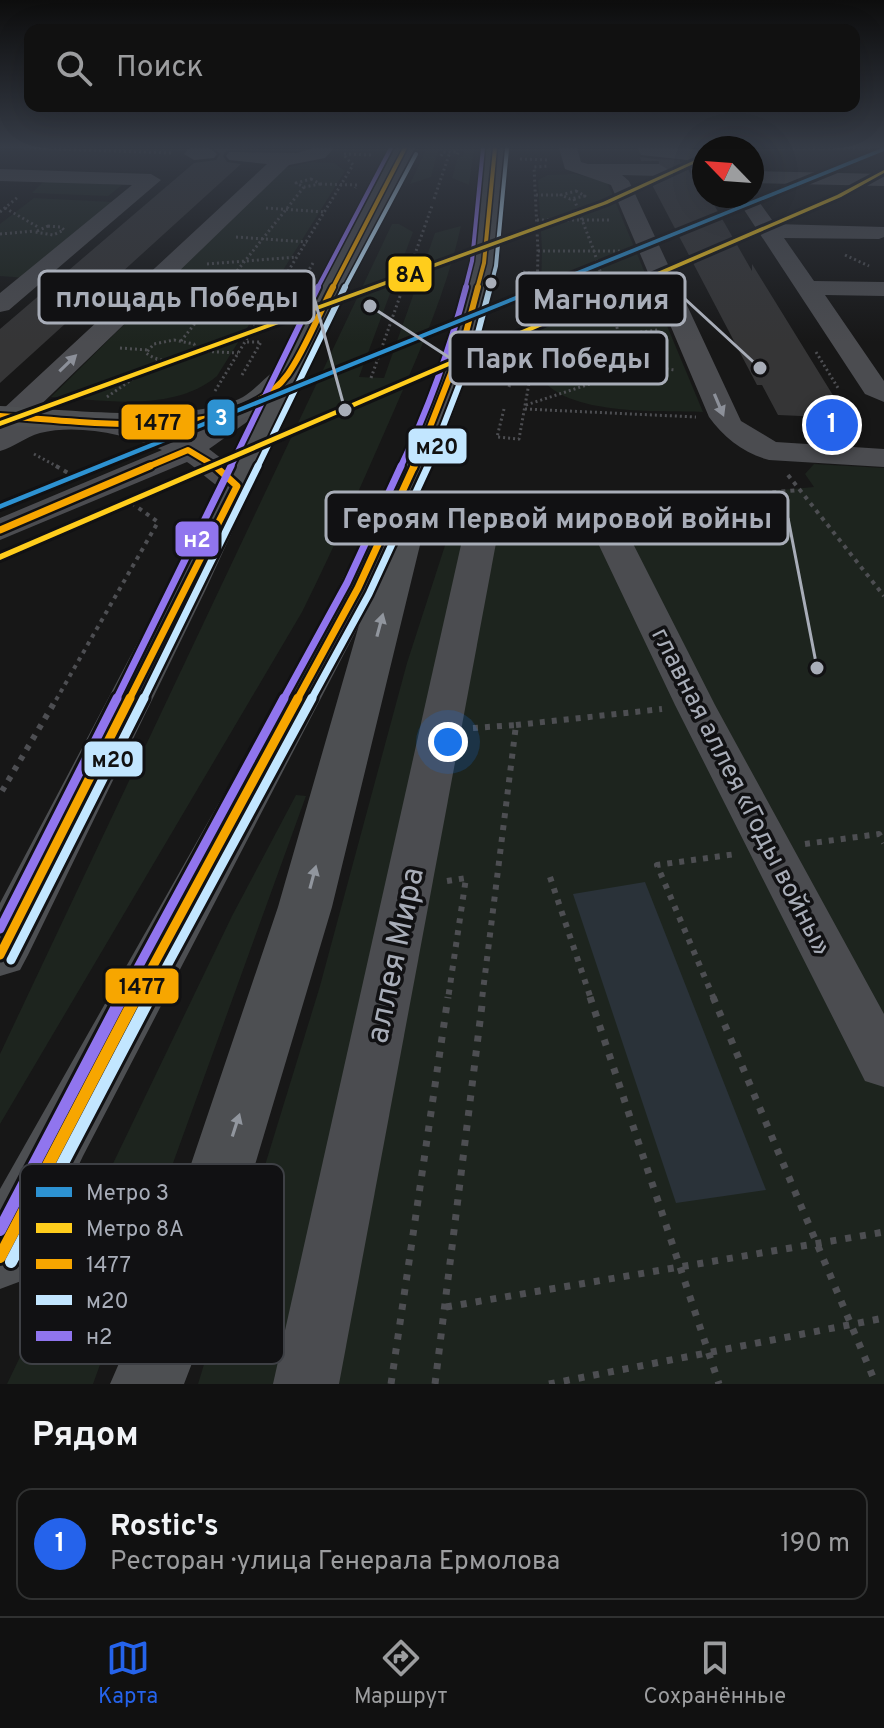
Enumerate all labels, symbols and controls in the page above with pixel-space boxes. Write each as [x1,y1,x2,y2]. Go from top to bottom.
search box [24,24,860,112]
icon: search [52,46,96,90]
text: Поиск [116,50,204,87]
north arrow [692,136,764,208]
line badge: 8А [387,255,433,293]
text: 8А [395,263,425,290]
callout: площадь Победы [39,271,314,323]
callout: Магнолия [517,273,685,325]
unlabelled marker [483,275,499,291]
text: площадь Победы [55,282,299,318]
text: Магнолия [533,284,669,320]
callout: Парк Победы [450,332,667,384]
text: Парк Победы [465,343,651,379]
one-way arrow [58,354,77,372]
one-way arrow [712,393,725,417]
pin: 1 [806,395,858,455]
line badge: 3 [206,398,236,437]
line badge: 1477 [120,403,196,441]
text: 3 [214,406,228,433]
text: 1477 [135,411,181,438]
line badge: м20 [407,427,468,465]
text: м20 [415,435,459,462]
callout: Героям Первой мировой войны [326,492,788,544]
text: Героям Первой мировой войны [342,503,772,539]
line badge: н2 [174,520,220,558]
text: н2 [183,528,211,555]
one-way arrow [374,613,386,638]
street label: главная аллея «Годы войны» [642,622,837,962]
your location [428,722,468,762]
line badge: м20 [83,740,144,778]
text: м20 [91,748,135,775]
one-way arrow [308,864,320,889]
street label: аллея Мира [359,864,435,1047]
line badge: 1477 [104,967,180,1005]
text: 1477 [119,975,165,1002]
one-way arrow [230,1113,243,1137]
legend [20,1164,284,1364]
text: Метро 3 [86,1181,169,1208]
text: Метро 8А [86,1217,184,1244]
text: 1477 [86,1253,131,1280]
text: м20 [86,1289,129,1316]
text: н2 [86,1325,113,1352]
text: Рядом [32,1415,139,1458]
text: Rostic's [110,1509,219,1546]
text: 1 [55,1528,65,1561]
text: 190 m [780,1528,850,1561]
text: Ресторан · улица Генерала Ермолова [110,1546,560,1579]
tab: Карта [98,1636,158,1711]
tab: Маршрут [354,1636,448,1711]
tab: Сохранённые [643,1636,786,1711]

